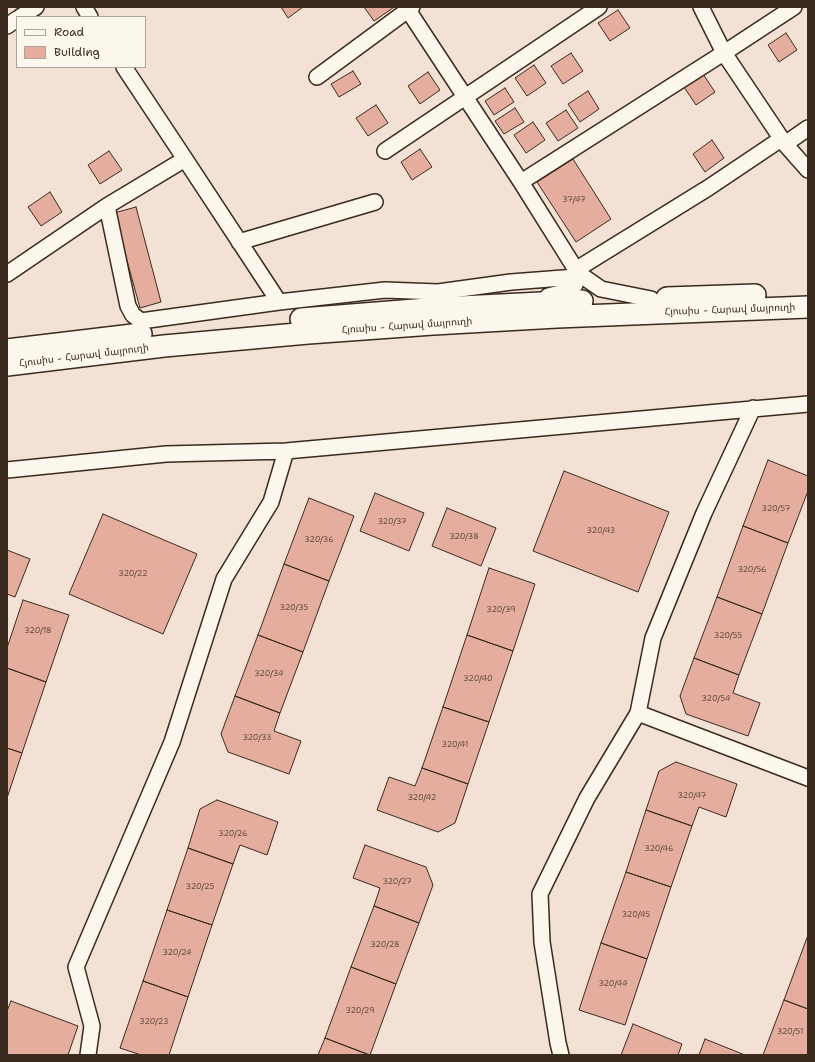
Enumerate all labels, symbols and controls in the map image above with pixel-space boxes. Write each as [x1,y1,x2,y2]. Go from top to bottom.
legend [16,16,146,68]
text: Road [54,24,84,40]
text: Building [54,44,100,60]
house number: 37/47 [562,195,586,205]
street label: Հյուսիս - Հարավ մայրուղի [664,302,796,318]
street label: Հյուսիս - Հարավ մայրուղի [341,315,473,337]
street label: Հյուսիս - Հարավ մայրուղի [18,342,150,370]
house number: 320/57 [762,504,790,514]
house number: 320/37 [377,517,407,527]
house number: 320/43 [587,526,615,536]
house number: 320/38 [449,532,479,542]
house number: 320/36 [304,535,334,545]
house number: 320/56 [737,565,767,575]
house number: 320/22 [118,569,148,579]
house number: 320/35 [280,603,308,613]
house number: 320/39 [486,605,516,615]
house number: 320/18 [24,626,52,636]
house number: 320/55 [714,631,742,641]
house number: 320/34 [254,669,284,679]
house number: 320/40 [463,674,493,684]
house number: 320/54 [701,694,731,704]
house number: 320/33 [242,733,272,743]
house number: 320/41 [442,740,468,750]
house number: 320/47 [678,791,706,801]
house number: 320/42 [408,793,436,803]
house number: 320/26 [218,829,248,839]
house number: 320/46 [644,844,674,854]
house number: 320/27 [382,877,412,887]
house number: 320/25 [186,882,214,892]
house number: 320/45 [622,910,650,920]
house number: 320/28 [370,940,400,950]
house number: 320/24 [162,948,192,958]
house number: 320/44 [598,979,628,989]
house number: 320/29 [345,1006,375,1016]
house number: 320/23 [139,1017,169,1027]
house number: 320/51 [777,1027,803,1037]

